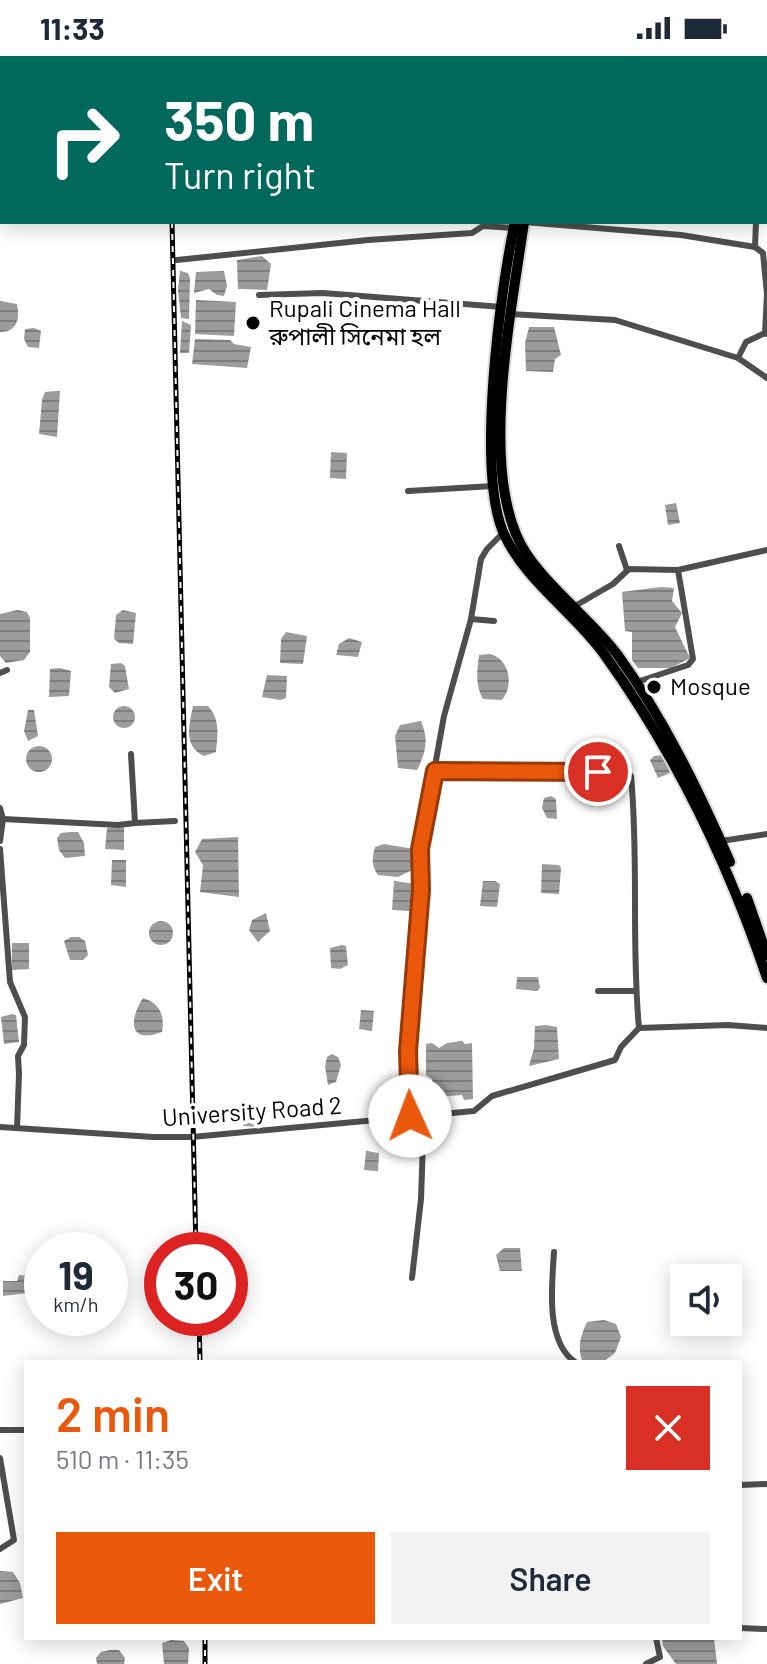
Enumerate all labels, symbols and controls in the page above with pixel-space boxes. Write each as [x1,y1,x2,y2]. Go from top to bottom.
text: 11:33 [40,10,105,46]
text: 350 m [164,85,314,152]
icon: right [32,88,136,192]
text: Turn right [164,153,316,196]
place label: Rupali Cinema Hall রুপালী সিনেমা হল [268,293,461,350]
marker: Rupali Cinema Hall রুপালী সিনেমা হল [244,314,262,332]
place label: Mosque [670,671,751,700]
marker: Mosque [645,678,663,696]
pin [564,738,632,806]
icon: arrive [576,750,620,794]
position arrow [368,1074,452,1158]
street label: University Road 2 [161,1090,343,1131]
speed limit sign: 30 [144,1232,248,1336]
text: 19 [58,1250,94,1298]
map controls [670,1264,742,1336]
button: sound [670,1264,742,1336]
text: km/h [53,1292,99,1316]
text: 2 min [56,1384,170,1442]
button: close [626,1386,710,1470]
text: 510 m · 11:35 [56,1443,189,1474]
button: Exit [56,1532,375,1624]
button: Share [391,1532,710,1624]

